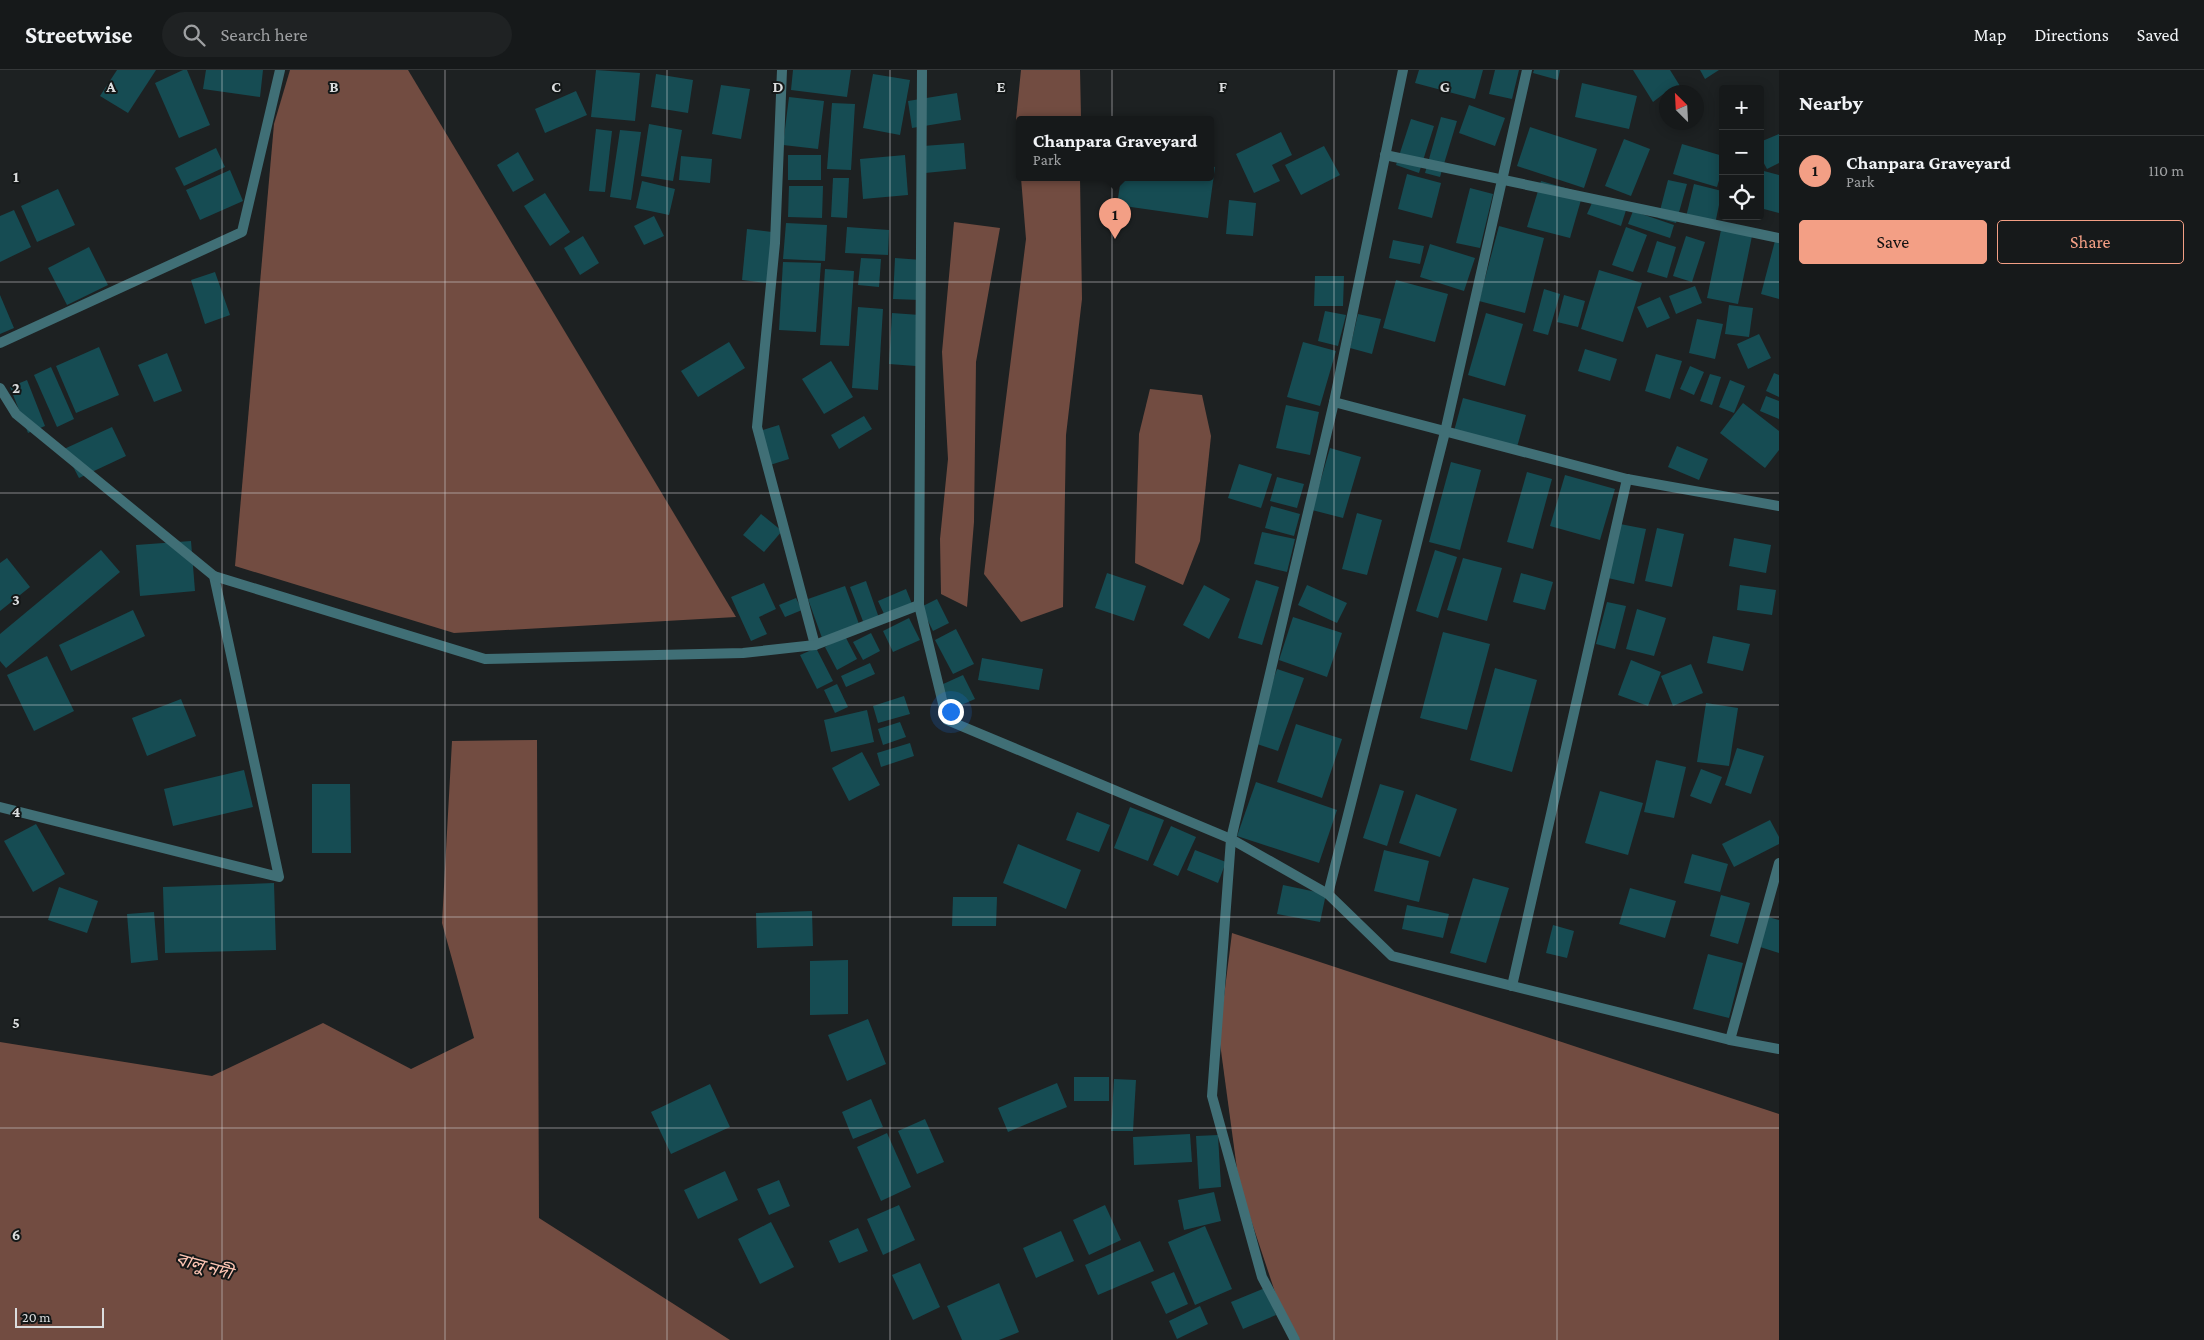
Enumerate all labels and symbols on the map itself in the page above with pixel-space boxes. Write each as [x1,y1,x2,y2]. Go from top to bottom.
text: A [105,78,116,95]
text: B [329,78,339,95]
text: C [551,78,561,95]
text: D [772,78,784,95]
text: E [996,78,1006,95]
text: F [1219,78,1228,95]
text: G [1440,78,1450,95]
north arrow [1659,85,1704,130]
text: 1 [13,168,19,185]
pin: 1 [1099,198,1131,239]
text: 2 [12,379,20,396]
text: 3 [12,591,20,608]
your location [938,699,964,725]
text: 4 [12,803,21,820]
text: 5 [12,1014,20,1031]
text: 6 [12,1226,20,1243]
water label: বালু নদী [173,1248,238,1285]
scale bar [15,1305,104,1328]

